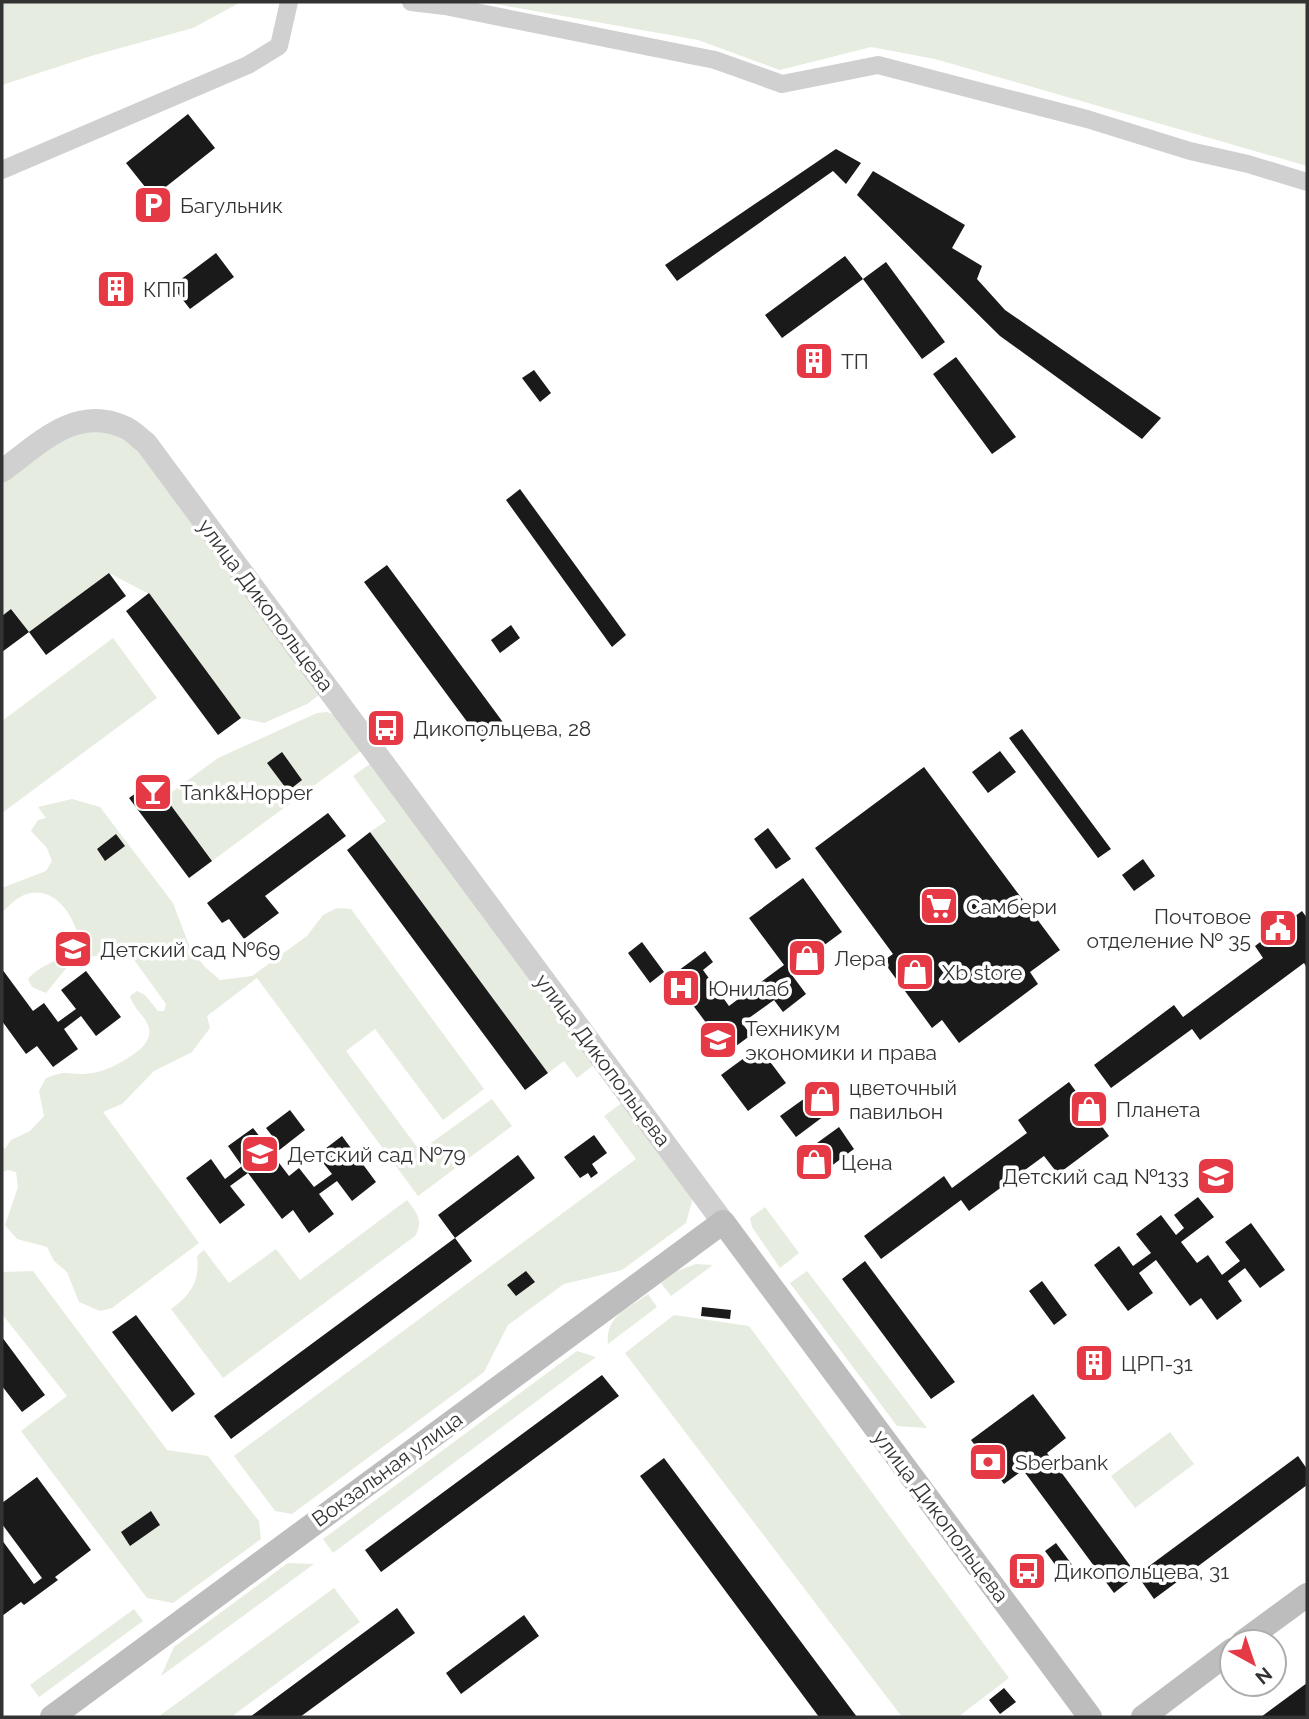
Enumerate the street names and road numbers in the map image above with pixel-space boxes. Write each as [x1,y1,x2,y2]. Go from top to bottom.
street label: улица Дикопольцева [193,514,339,696]
street label: улица Дикопольцева [530,969,676,1151]
street label: Вокзальная улица [307,1406,467,1532]
street label: улица Дикопольцева [868,1425,1014,1607]

